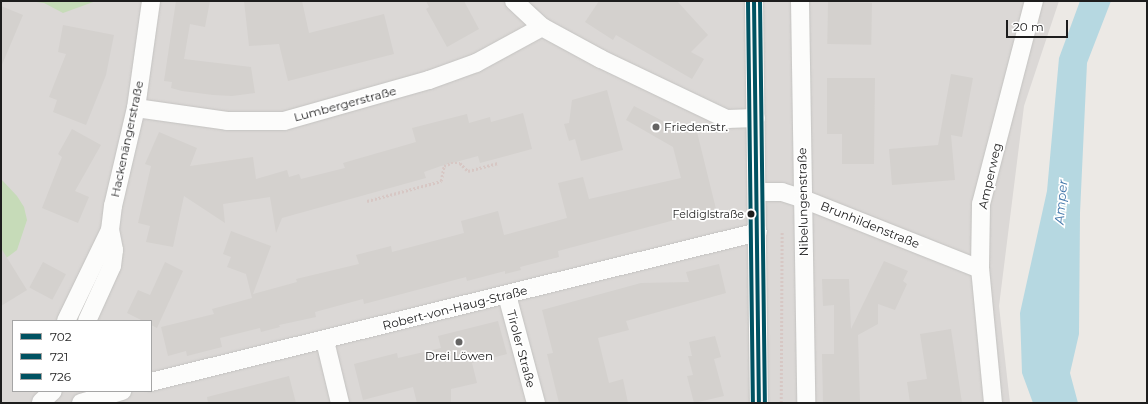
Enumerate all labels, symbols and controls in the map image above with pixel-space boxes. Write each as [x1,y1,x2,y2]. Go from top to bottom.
scale bar [1008,12,1070,38]
text: 20 m [1013,19,1044,34]
street label: Hackenängerstraße [108,79,146,199]
street label: Lumbergerstraße [292,83,398,125]
place label: Friedenstr. [664,120,728,134]
marker: Friedenstr. [651,122,661,132]
street label: Amperweg [975,141,1005,211]
street label: Nibelungenstraße [795,148,811,256]
water label: Amper [1051,179,1071,225]
street label: Brunhildenstraße [818,199,922,251]
place label: Feldiglstraße [672,207,744,221]
marker: Feldiglstraße [746,209,756,219]
street label: Robert-von-Haug-Straße [381,283,529,333]
street label: Tiroler Straße [504,309,538,389]
legend [12,320,152,392]
text: 702 [50,329,72,344]
marker: Drei Löwen [454,337,464,347]
text: 721 [50,349,68,364]
place label: Drei Löwen [425,349,493,363]
text: 726 [50,369,71,384]

